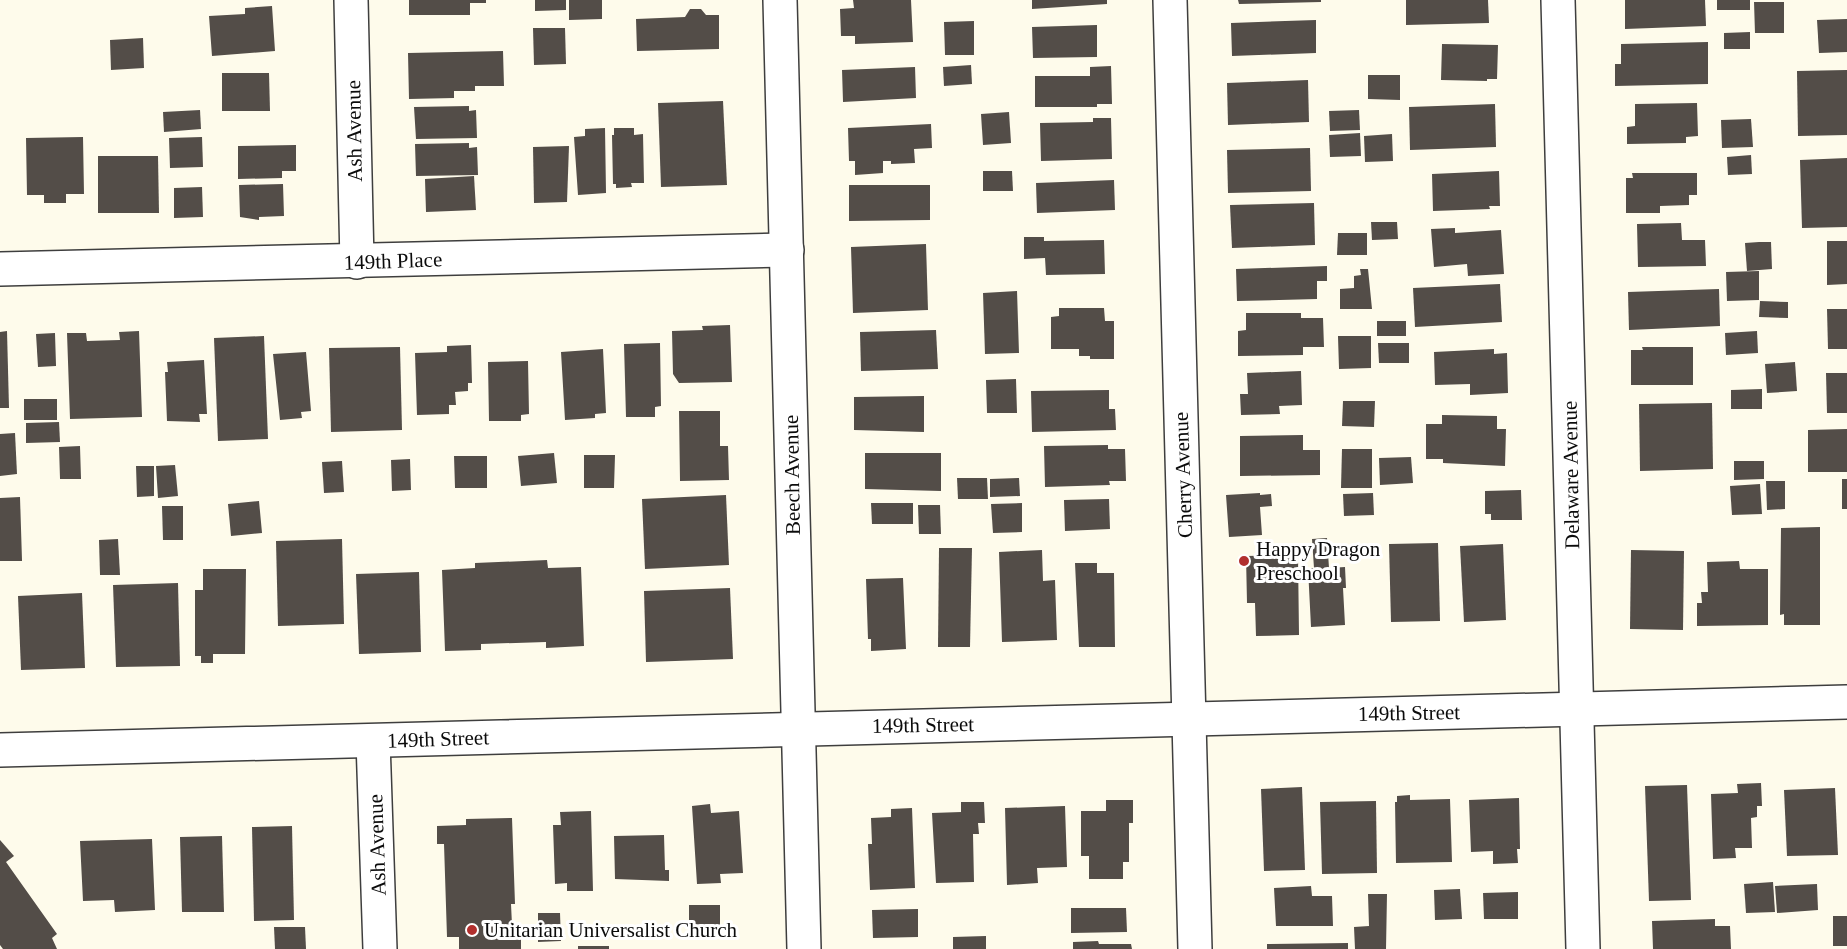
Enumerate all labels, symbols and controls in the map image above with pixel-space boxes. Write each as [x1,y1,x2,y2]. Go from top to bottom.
street label: Ash Avenue [341,80,367,182]
street label: 149th Place [343,247,443,275]
street label: Delaware Avenue [1558,401,1584,549]
street label: Cherry Avenue [1169,412,1197,538]
street label: Beech Avenue [779,415,805,535]
place label: Happy Dragon Preschool [1256,537,1381,585]
marker: Happy Dragon Preschool [1237,554,1251,568]
street label: 149th Street [1358,700,1460,726]
street label: 149th Street [872,712,974,738]
street label: 149th Street [387,725,490,753]
street label: Ash Avenue [363,794,391,896]
place label: Unitarian Universalist Church [484,918,738,942]
marker: Unitarian Universalist Church [465,923,479,937]

